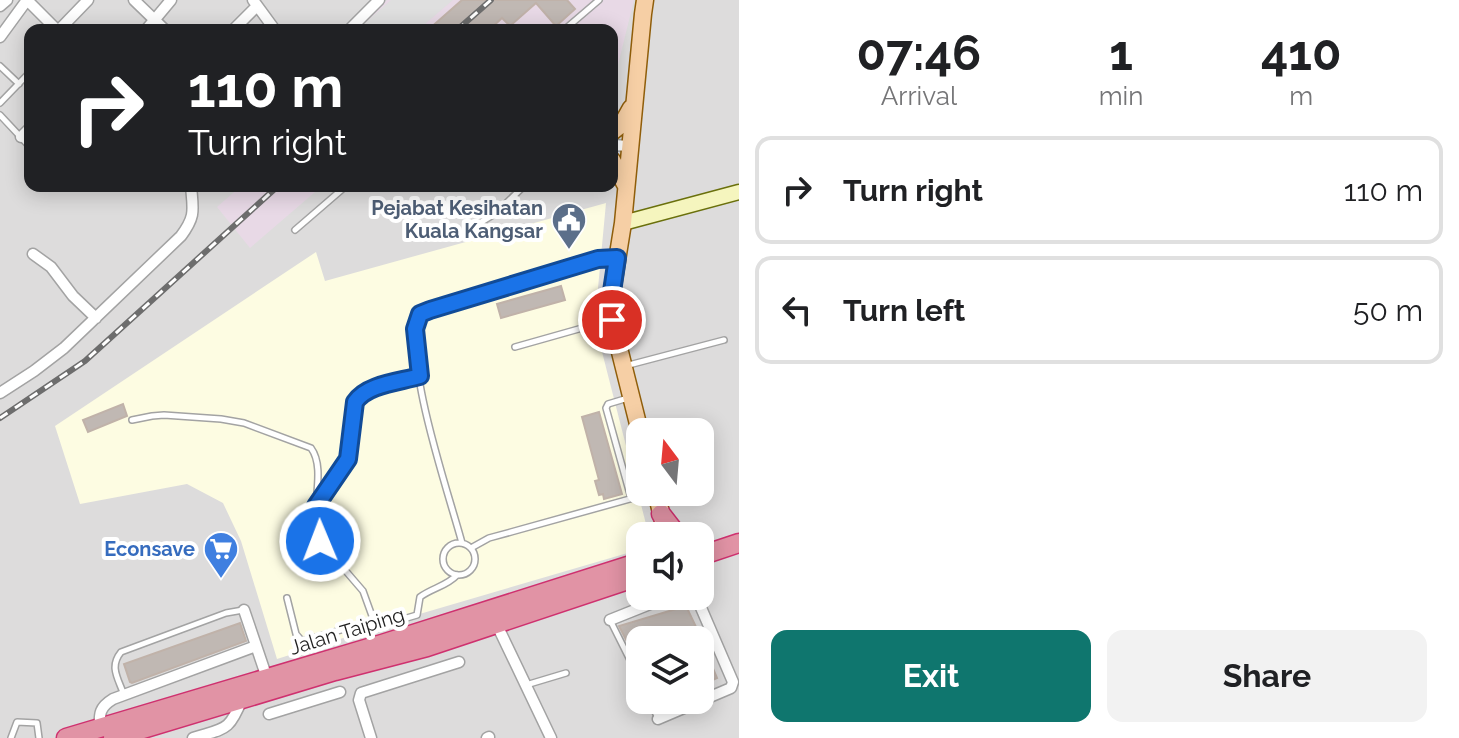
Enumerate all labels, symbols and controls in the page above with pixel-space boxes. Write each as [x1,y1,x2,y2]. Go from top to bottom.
text: 07:46 [856,25,981,81]
text: 1 [1109,25,1133,81]
text: 410 [1261,25,1342,81]
text: 110 m [188,54,343,120]
icon: right [56,56,160,160]
text: Arrival [881,81,957,111]
text: min [1099,81,1143,111]
text: m [1289,81,1313,111]
text: Turn right [188,121,347,163]
icon: right [775,168,819,212]
text: Turn right [843,173,983,208]
text: 110 m [1344,173,1423,208]
place label: Pejabat Kesihatan Kuala Kangsar [371,196,543,243]
public building icon: Pejabat Kesihatan Kuala Kangsar [550,201,588,251]
pin [578,286,646,354]
icon: left [775,288,819,332]
text: Turn left [843,293,965,328]
text: 50 m [1353,293,1423,328]
icon: arrive [590,298,634,342]
north arrow [626,418,714,506]
map controls [626,418,714,714]
position arrow [278,499,362,583]
button: sound [626,522,714,610]
supermarket icon: Econsave [202,530,240,580]
place label: Econsave [104,537,195,561]
street label: Jalan Taiping [287,602,407,660]
button: layers [626,626,714,714]
button: Exit [771,630,1091,722]
button: Share [1107,630,1427,722]

